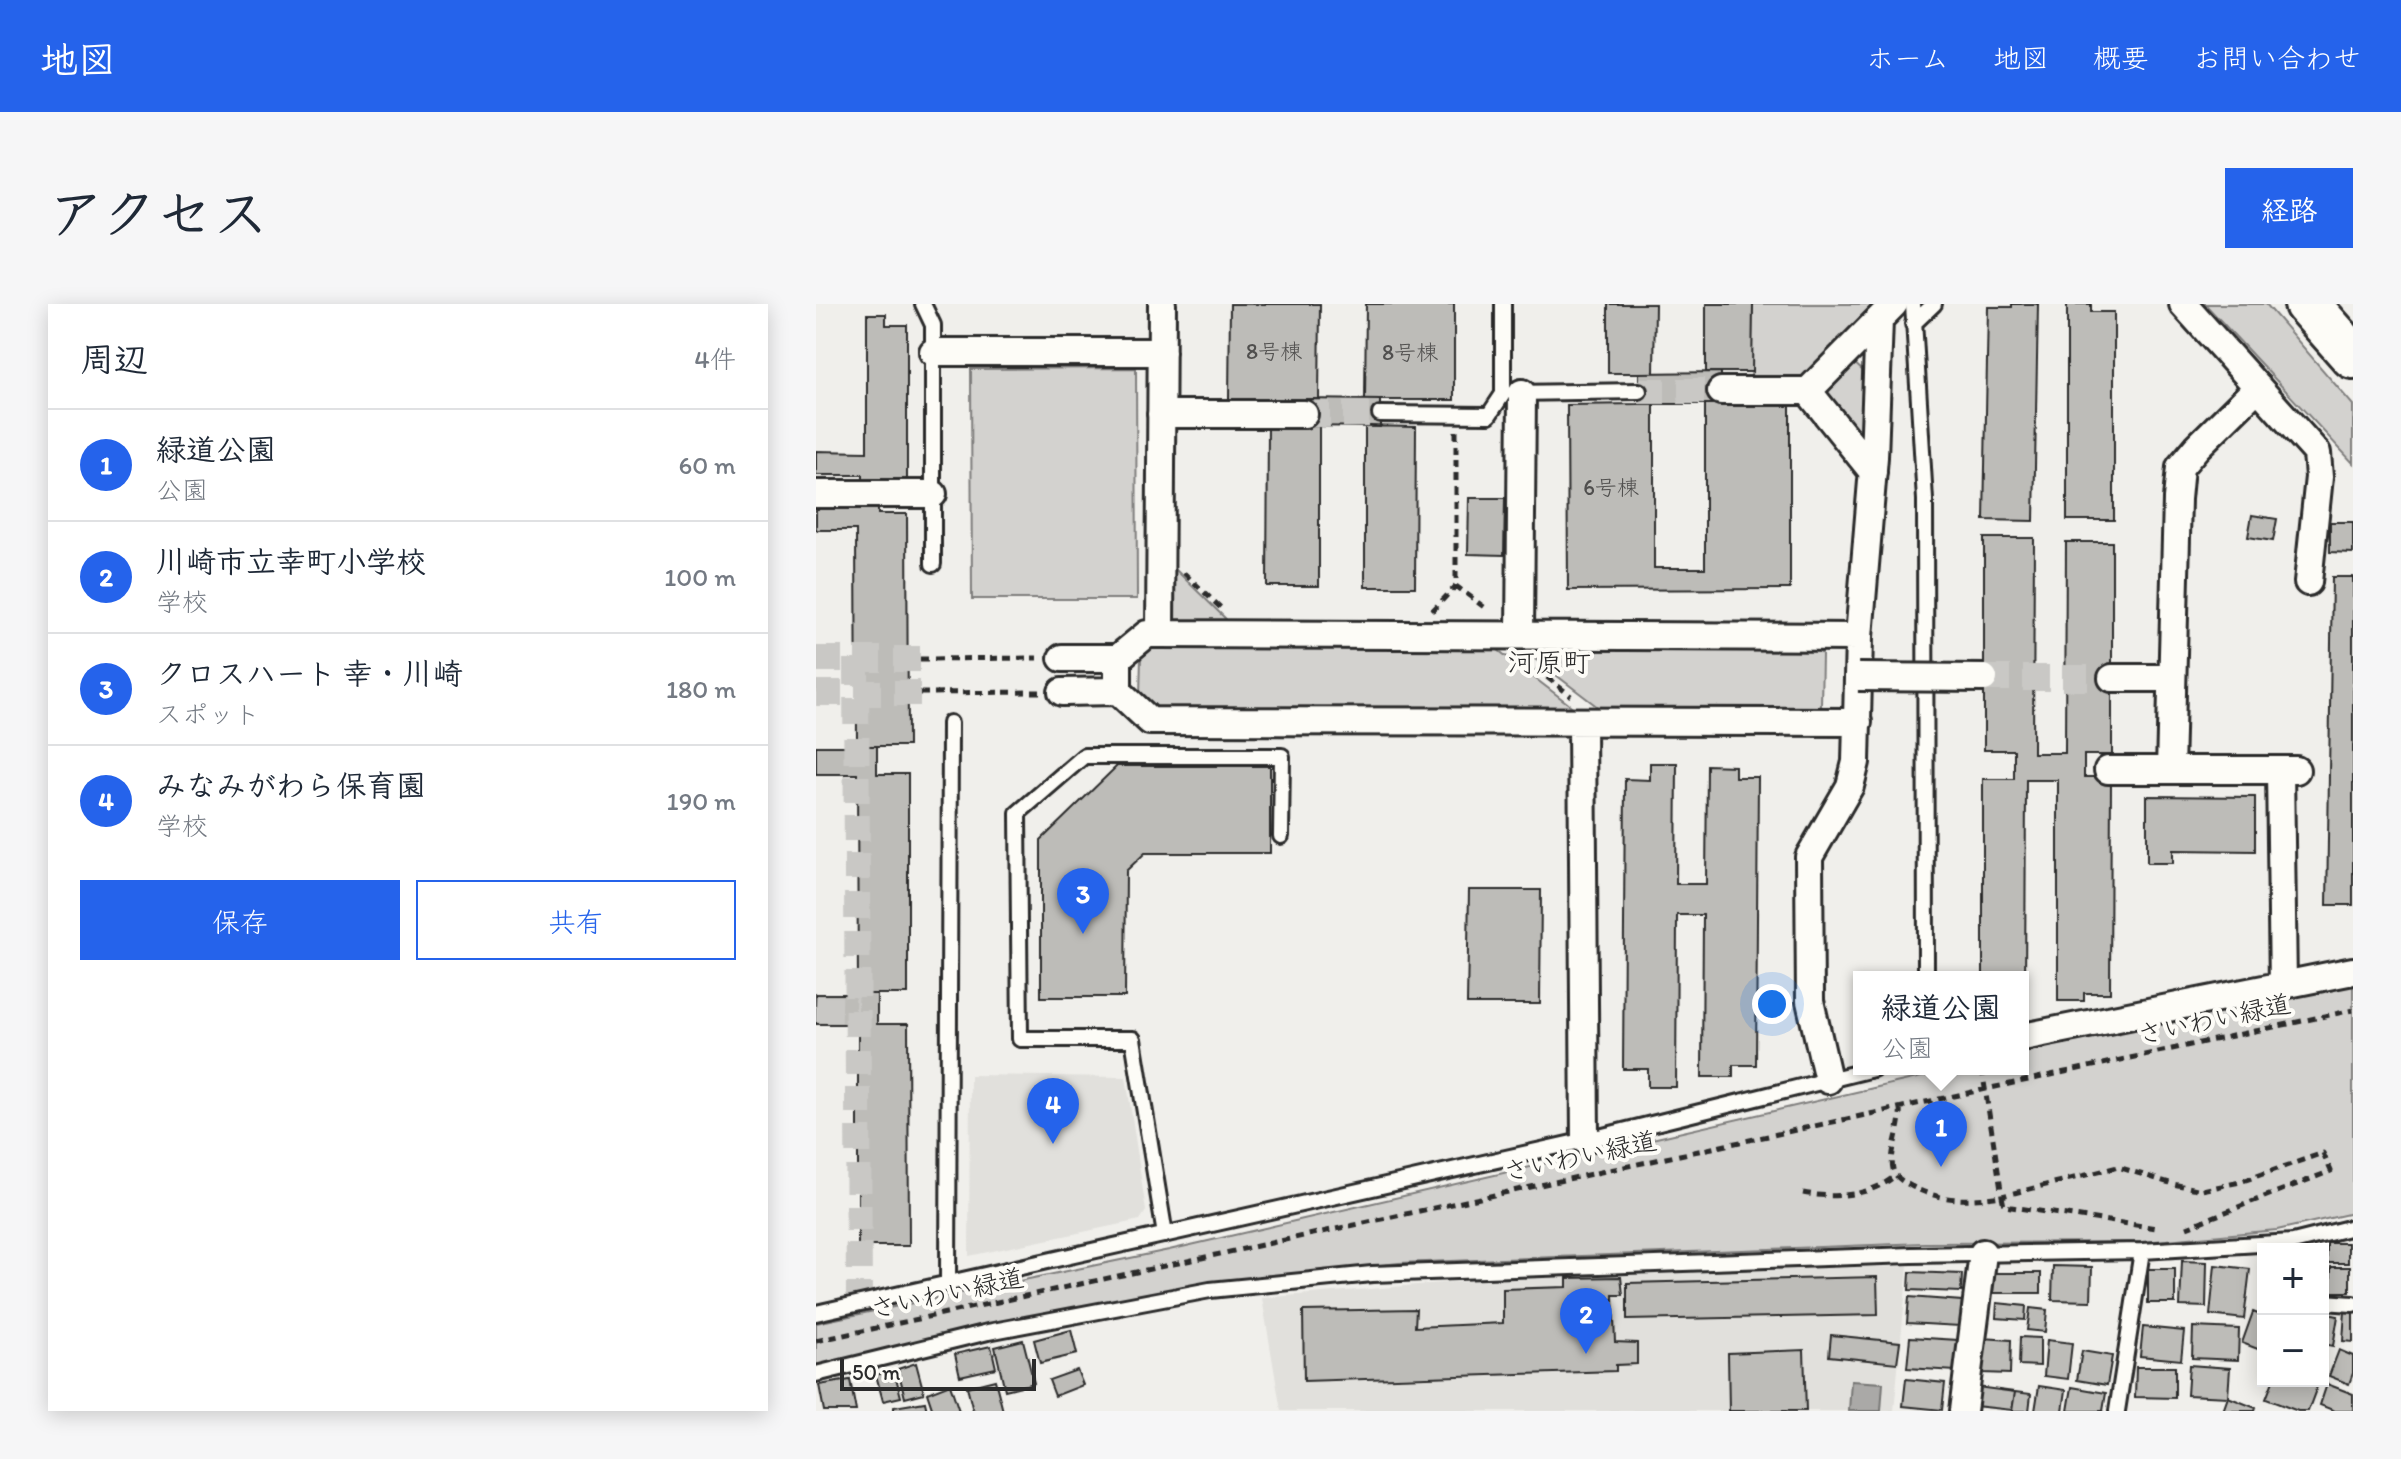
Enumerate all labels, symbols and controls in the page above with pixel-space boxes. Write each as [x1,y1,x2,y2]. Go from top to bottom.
text: 地図 [40,37,116,83]
text: ホーム [1866,41,1949,75]
text: 地図 [1993,41,2049,75]
text: 概要 [2093,41,2149,75]
text: お問い合わせ [2193,41,2361,75]
button: 経路 [2225,168,2353,248]
text: アクセス [48,180,269,247]
house number: 8号棟 [1246,338,1302,365]
text: 周辺 [80,339,148,380]
house number: 8号棟 [1382,339,1438,366]
text: 4件 [694,343,736,375]
text: 緑道公園 [156,431,276,468]
text: 1 [100,449,112,481]
text: 60 m [679,449,736,481]
text: 公園 [156,474,208,506]
house number: 6号棟 [1583,474,1639,501]
text: 川崎市立幸町小学校 [156,543,426,580]
text: 2 [99,561,113,593]
text: 100 m [664,561,736,593]
text: 学校 [156,586,208,618]
district label: 河原町 [1507,645,1591,679]
text: クロスハート 幸・川崎 [156,655,463,692]
text: 3 [99,673,113,705]
text: 180 m [666,673,736,705]
text: スポット [156,698,260,730]
text: みなみがわら保育園 [156,767,426,804]
text: 4 [98,785,114,817]
text: 190 m [667,785,736,817]
text: 学校 [156,810,208,842]
pin: 3 [1057,868,1109,934]
button: 保存 [80,880,400,960]
button: 共有 [416,880,736,960]
popup [1853,971,2029,1075]
your location [1752,984,1792,1024]
street label: さいわい緑道 [2134,987,2294,1051]
text: 緑道公園 [1881,989,2001,1026]
text: 公園 [1881,1032,1933,1064]
pin: 4 [1027,1078,1079,1144]
pin: 1 [1915,1101,1967,1167]
street label: さいわい緑道 [1500,1124,1660,1188]
map controls [2257,1243,2329,1387]
button: + [2257,1243,2329,1315]
street label: さいわい緑道 [867,1261,1027,1325]
pin: 2 [1560,1288,1612,1354]
button: − [2257,1315,2329,1387]
scale bar [840,1355,1036,1391]
text: 50 m [852,1359,901,1386]

